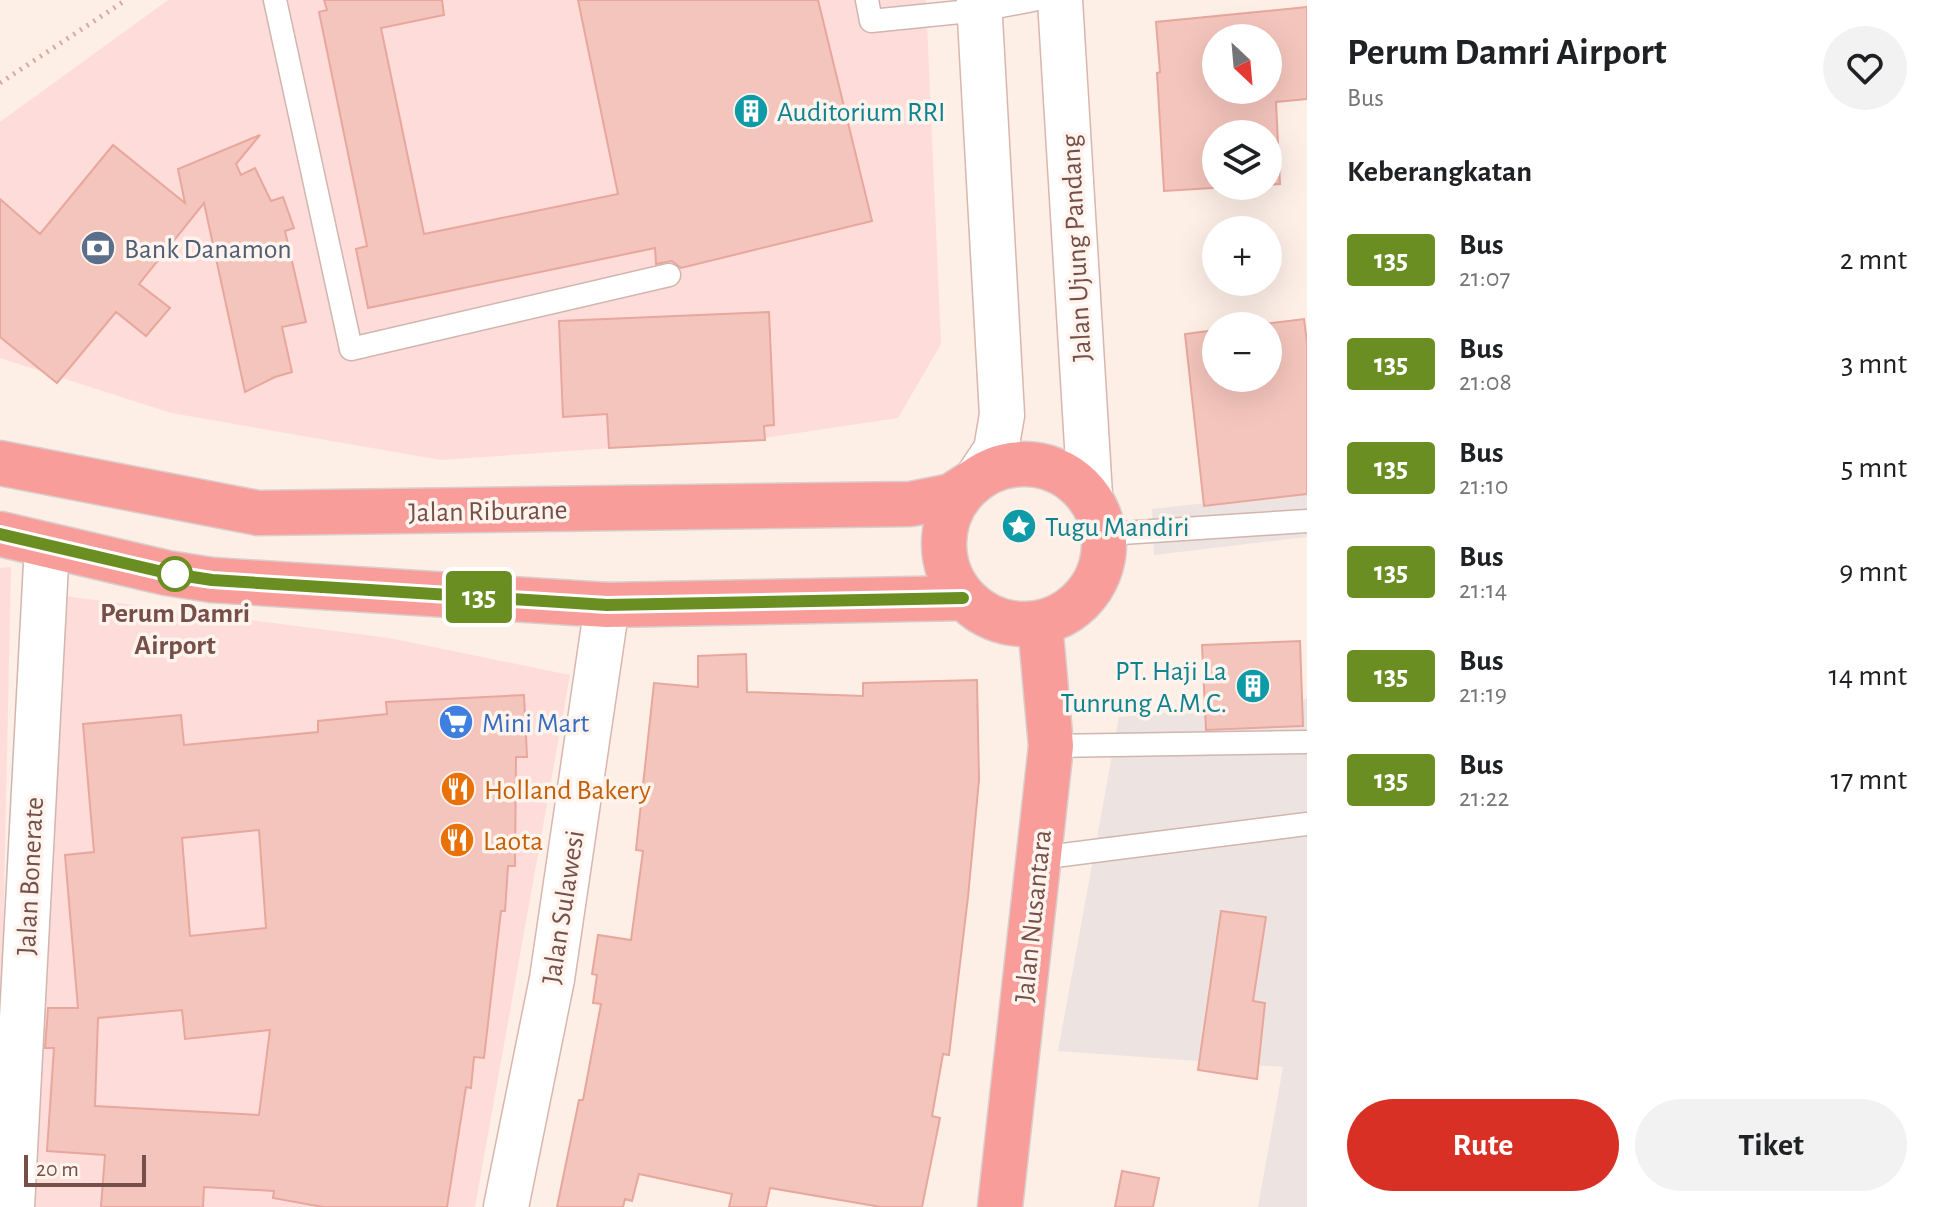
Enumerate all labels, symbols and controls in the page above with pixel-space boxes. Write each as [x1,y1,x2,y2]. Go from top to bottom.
north arrow [1202,24,1282,104]
map controls [1202,24,1282,392]
button: heart [1823,26,1907,110]
text: Perum Damri Airport [1347,34,1667,72]
text: Bus [1347,85,1384,111]
building icon: Auditorium RRI [732,92,770,130]
place label: Auditorium RRI [777,99,946,127]
button: layers [1202,120,1282,200]
street label: Jalan Ujung Pandang [1057,133,1097,362]
text: Keberangkatan [1347,157,1532,187]
button: + [1202,216,1282,296]
bank icon: Bank Danamon [79,229,117,267]
text: Bus [1459,230,1504,260]
place label: Bank Danamon [124,236,292,264]
text: 2 mnt [1840,245,1907,275]
text: 135 [1374,246,1408,274]
text: 21:07 [1459,265,1510,291]
button: − [1202,312,1282,392]
text: Bus [1459,334,1504,364]
text: 3 mnt [1841,349,1907,379]
text: 135 [1374,350,1408,378]
text: 21:08 [1459,369,1512,395]
text: Bus [1459,438,1504,468]
text: 5 mnt [1841,453,1907,483]
text: 135 [1374,454,1408,482]
text: 21:10 [1459,473,1508,499]
street label: Jalan Riburane [408,497,568,527]
place icon: Tugu Mandiri [1000,507,1038,545]
place label: Tugu Mandiri [1045,514,1189,542]
text: Bus [1459,542,1504,572]
marker: Perum Damri Airport [158,557,192,591]
text: 9 mnt [1839,557,1907,587]
text: 135 [1374,558,1408,586]
line badge: 135 [433,571,525,623]
text: 21:14 [1459,577,1507,603]
text: 135 [462,583,496,611]
place label: Perum Damri Airport [100,600,250,660]
text: Bus [1459,646,1504,676]
place label: PT. Haji La Tunrung A.M.C. [1061,658,1227,718]
text: 14 mnt [1829,661,1907,691]
text: 135 [1374,662,1408,690]
building icon: PT. Haji La Tunrung A.M.C. [1234,667,1272,705]
text: 21:19 [1459,681,1507,707]
supermarket icon: Mini Mart [437,703,475,741]
place label: Mini Mart [482,710,589,738]
text: Bus [1459,750,1504,780]
text: 17 mnt [1830,765,1907,795]
text: 135 [1374,766,1408,794]
restaurant icon: Holland Bakery [439,770,477,808]
place label: Holland Bakery [484,777,651,805]
text: 21:22 [1459,785,1509,811]
street label: Jalan Bonerate [13,796,49,956]
restaurant icon: Laota [438,821,476,859]
place label: Laota [483,828,543,856]
street label: Jalan Sulawesi [538,828,590,986]
street label: Jalan Nusantara [1011,828,1057,1004]
button: Rute [1347,1099,1619,1191]
button: Tiket [1635,1099,1907,1191]
scale bar [24,1151,146,1187]
text: 20 m [36,1158,79,1180]

